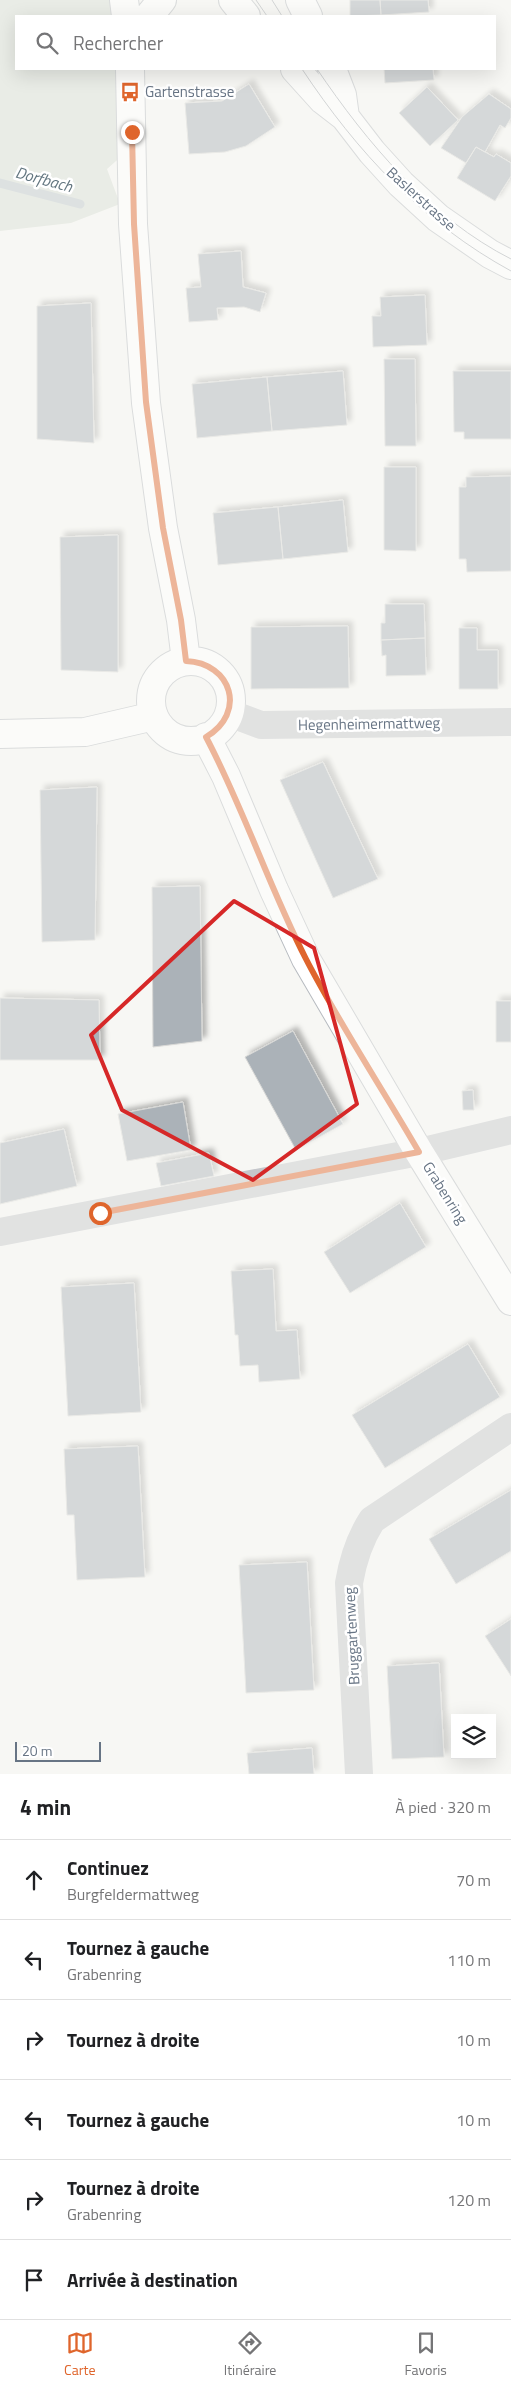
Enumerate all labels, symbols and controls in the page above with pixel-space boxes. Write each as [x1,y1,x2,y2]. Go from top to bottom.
search box [15,15,496,70]
text: Rechercher [73,28,163,57]
icon: search [33,29,61,57]
place label: Gartenstrasse [145,80,234,103]
bus stop icon: Gartenstrasse [119,81,141,103]
route end [121,121,144,144]
water label: Dorfbach [13,160,76,198]
street label: Baslerstrasse [382,161,461,236]
street label: Hegenheimermattweg [298,711,441,736]
street label: Grabenring [417,1157,474,1229]
route start [89,1202,112,1225]
street label: Bruggartenweg [337,1586,366,1686]
map controls [451,1714,496,1759]
button: layers [451,1714,496,1759]
scale bar [15,1739,101,1762]
text: 20 m [22,1740,52,1761]
text: 4 min [20,1791,71,1823]
text: À pied · 320 m [395,1795,491,1819]
text: Continuez [67,1853,149,1882]
icon: ahead [20,1866,48,1894]
text: 70 m [456,1868,491,1892]
text: Burgfeldermattweg [67,1882,199,1906]
text: Tournez à gauche [67,1933,209,1962]
icon: left [20,1946,48,1974]
text: 110 m [447,1948,491,1972]
text: Grabenring [67,1962,141,1986]
text: Tournez à droite [67,2025,199,2054]
icon: right [20,2026,48,2054]
text: 10 m [456,2028,491,2052]
text: Tournez à gauche [67,2105,209,2134]
icon: left [20,2106,48,2134]
text: 10 m [456,2108,491,2132]
text: Tournez à droite [67,2173,199,2202]
icon: right [20,2186,48,2214]
text: 120 m [447,2188,491,2212]
text: Grabenring [67,2202,141,2226]
text: Arrivée à destination [67,2265,238,2294]
icon: arrive [20,2266,48,2294]
tab: Carte [64,2329,96,2380]
tab: Itinéraire [224,2329,276,2380]
tab: Favoris [405,2329,447,2380]

